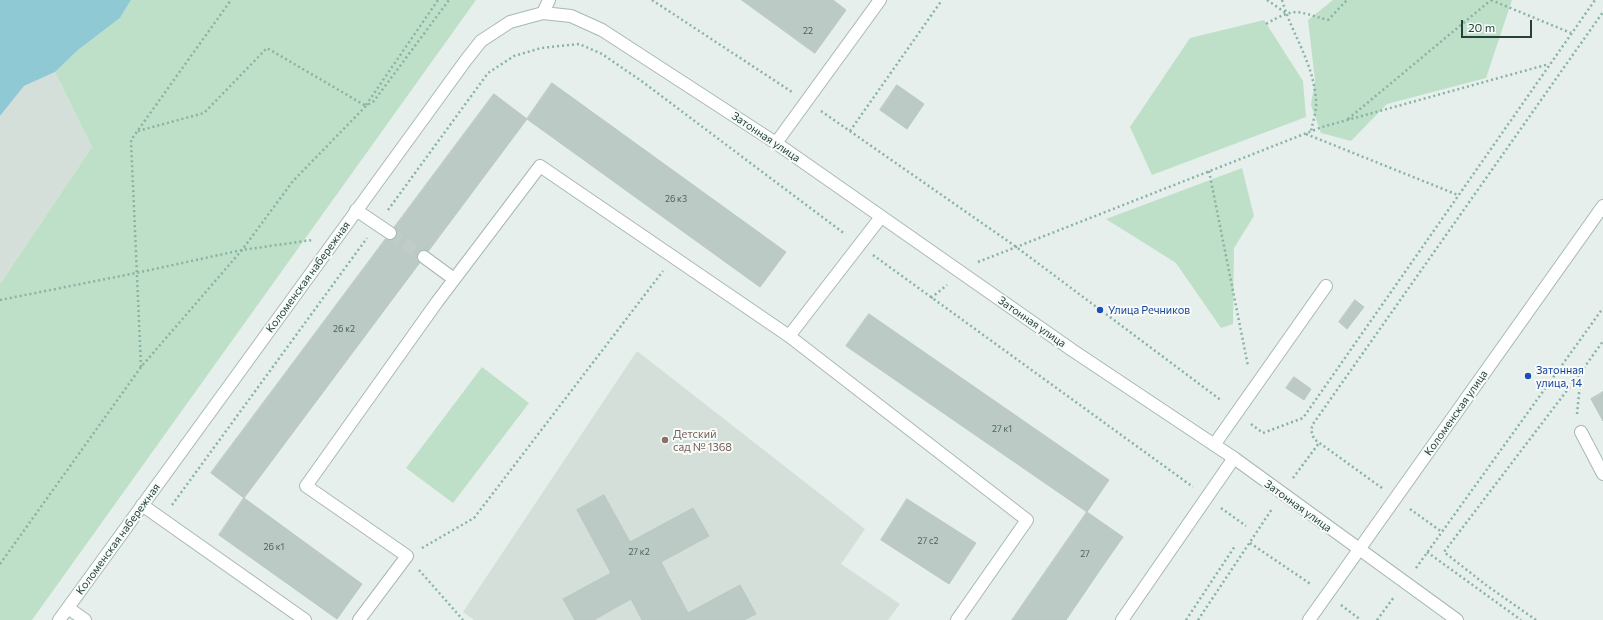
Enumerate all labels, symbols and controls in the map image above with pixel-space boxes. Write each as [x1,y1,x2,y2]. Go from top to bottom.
scale bar [1463,12,1534,38]
text: 20 m [1468,20,1495,34]
house number: 22 [803,26,813,36]
street label: Затонная улица [729,109,803,165]
house number: 26 к3 [665,194,687,204]
street label: Коломенская набережная [263,219,353,335]
street label: Затонная улица [995,294,1069,350]
place label: Улица Речников [1108,303,1190,317]
marker: Улица Речников [1095,305,1105,315]
house number: 26 к2 [333,324,355,334]
place label: Затонная улица, 14 [1536,363,1584,389]
street label: Коломенская улица [1422,368,1490,458]
marker: Затонная улица, 14 [1523,371,1533,381]
house number: 27 к1 [992,424,1012,434]
place label: Детский сад № 1368 [673,427,732,453]
marker: Детский сад № 1368 [660,435,670,445]
street label: Затонная улица [1262,477,1334,535]
street label: Коломенская набережная [73,481,163,597]
house number: 27 с2 [918,536,938,546]
house number: 26 к1 [264,542,284,552]
house number: 27 к2 [628,547,650,557]
house number: 27 [1080,549,1090,559]

